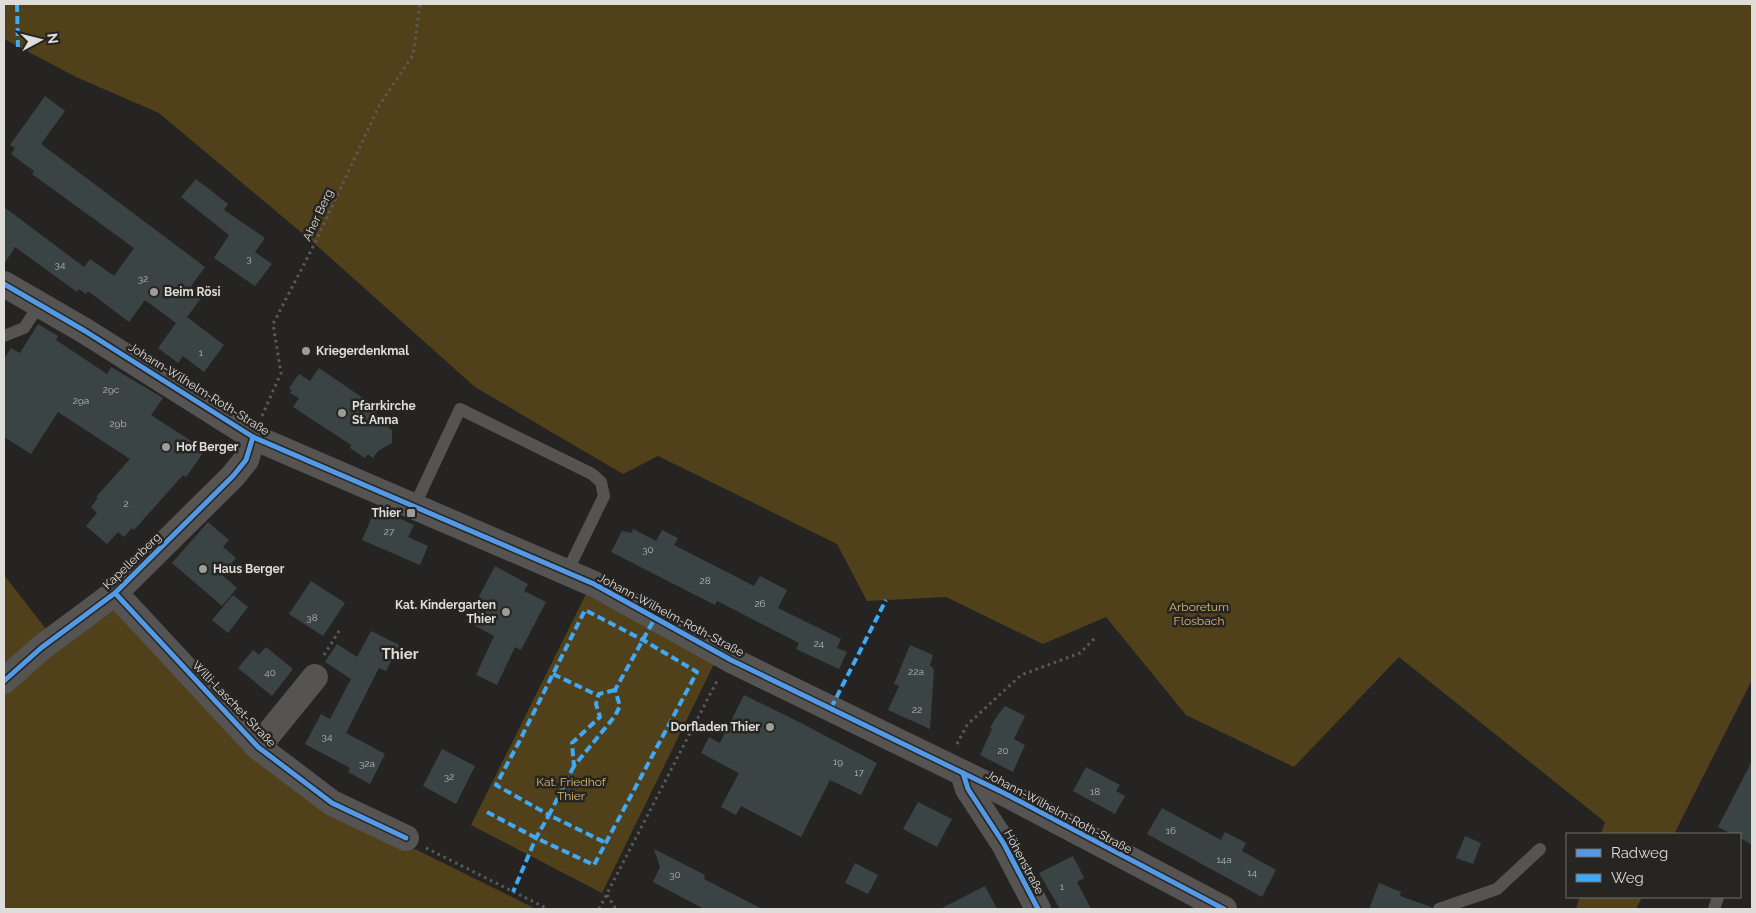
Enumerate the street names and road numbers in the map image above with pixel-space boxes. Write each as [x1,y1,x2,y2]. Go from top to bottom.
street label: Aher Berg [300,187,336,243]
street label: Johann-Wilhelm-Roth-Straße [126,340,272,438]
street label: Kapellenberg [100,530,164,592]
street label: Johann-Wilhelm-Roth-Straße [596,571,746,659]
street label: Willi-Laschet-Straße [189,658,279,750]
street label: Johann-Wilhelm-Roth-Straße [984,768,1134,856]
street label: Höhenstraße [1001,827,1047,897]

